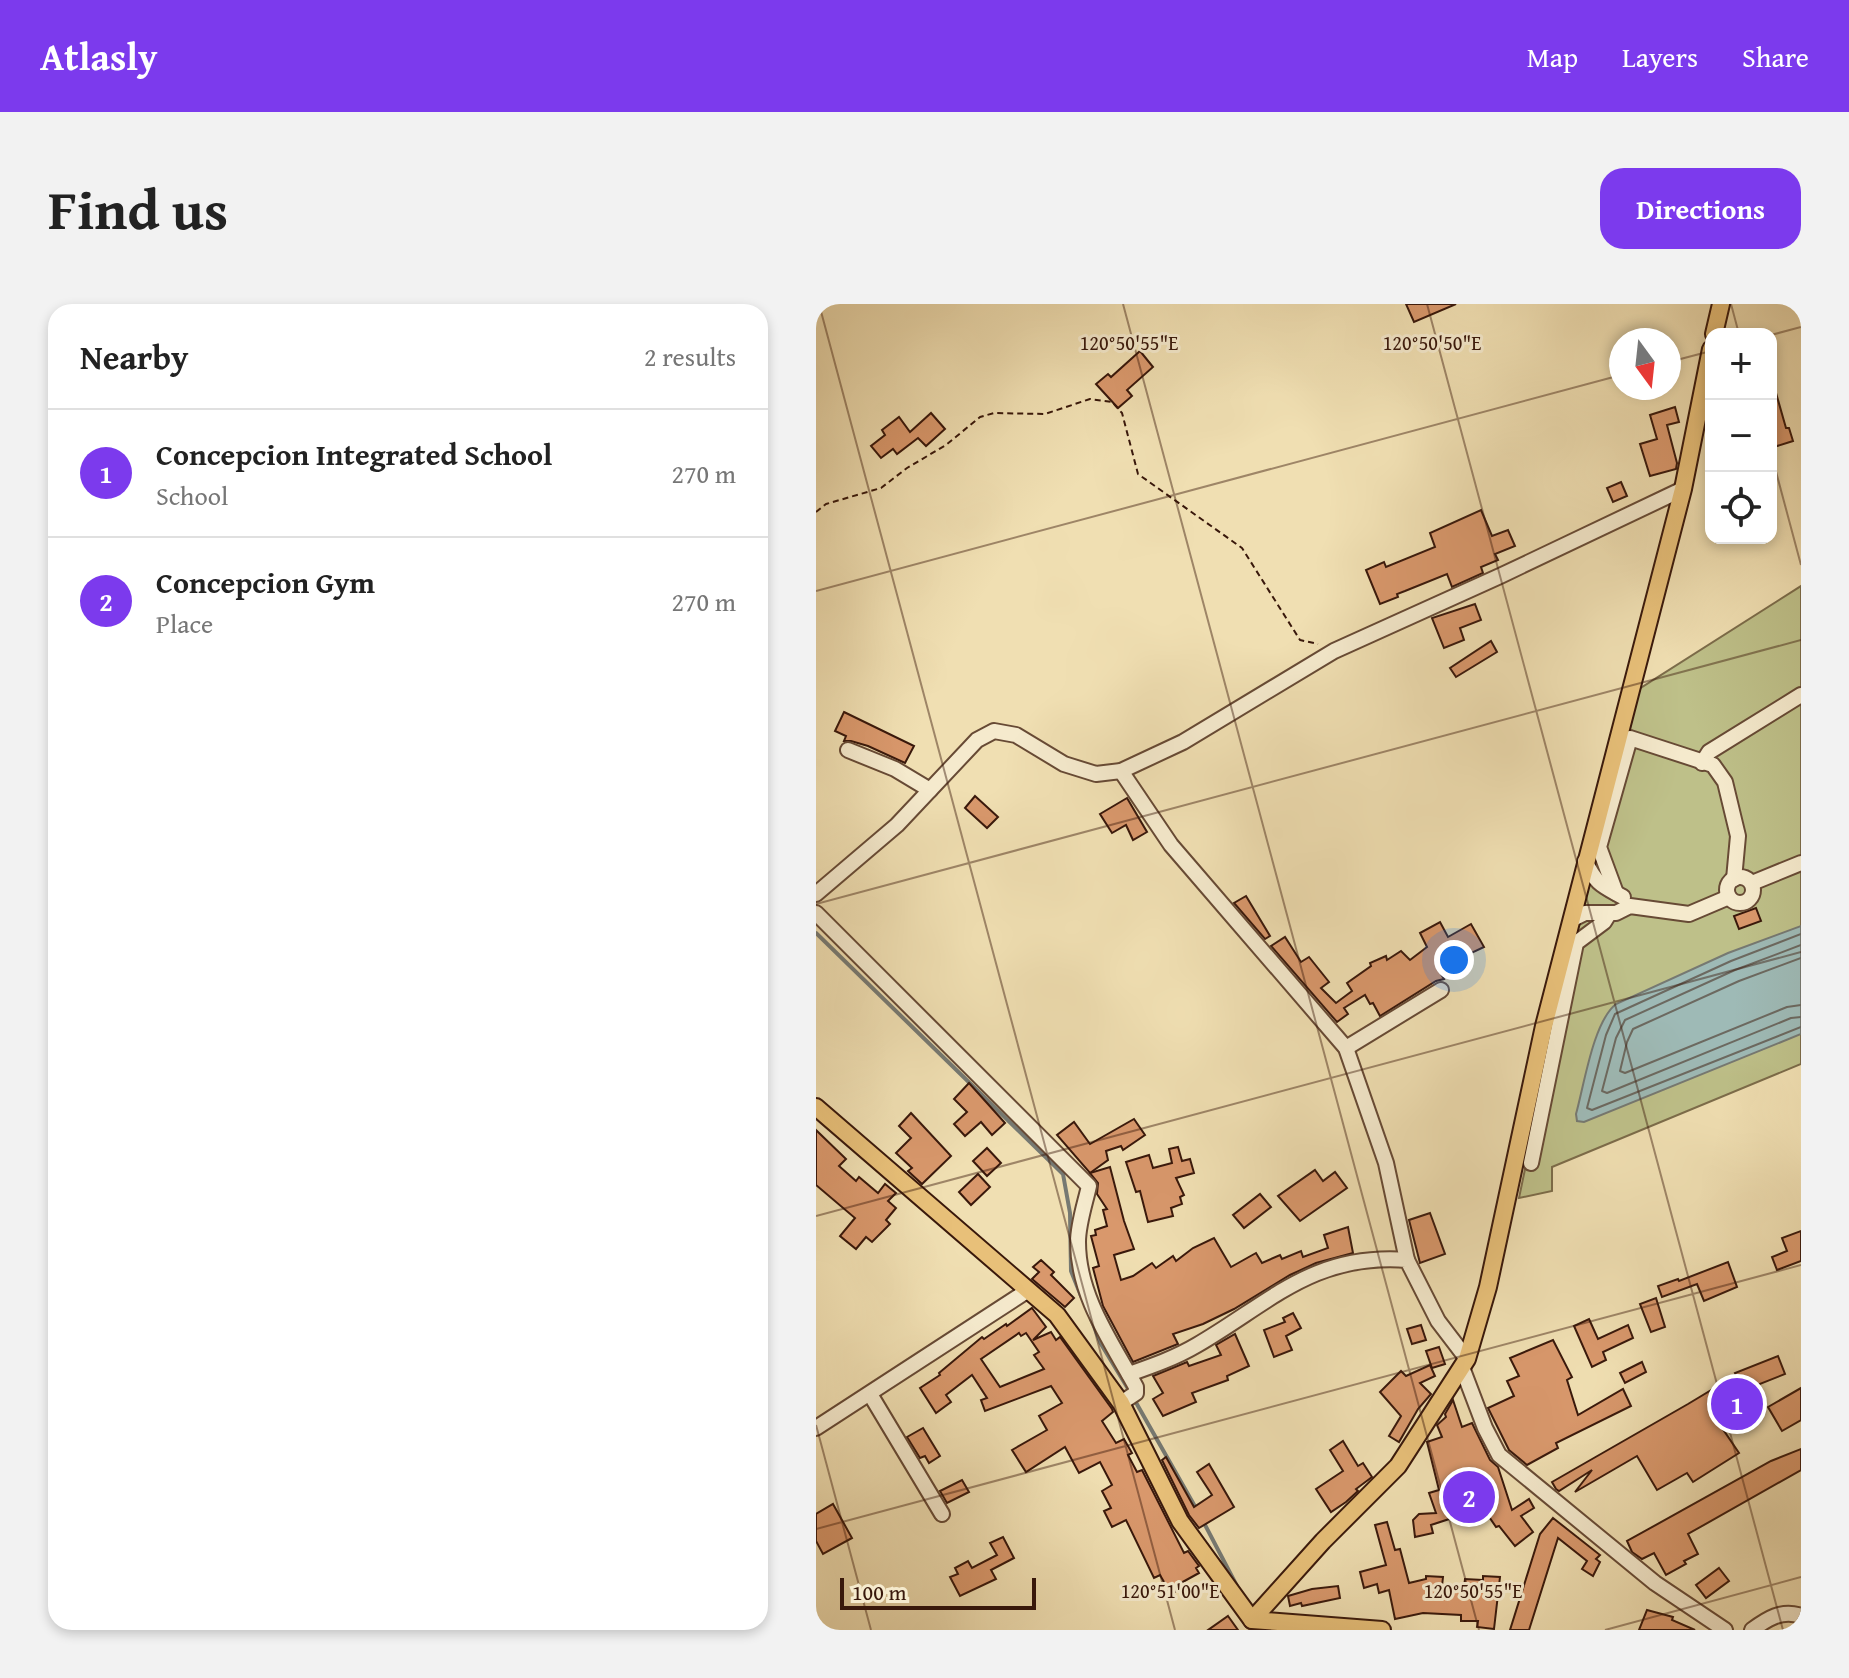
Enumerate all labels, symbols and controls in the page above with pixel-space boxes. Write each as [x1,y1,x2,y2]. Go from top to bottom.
text: Atlasly [40,28,158,84]
text: Map [1527,36,1578,77]
text: Layers [1622,36,1698,77]
text: Share [1742,36,1809,77]
text: Find us [48,167,228,250]
button: Directions [1600,168,1801,249]
text: 120°50'55"E [1080,328,1178,357]
text: 120°50'50"E [1383,328,1481,357]
north arrow [1609,328,1681,400]
map controls [1705,328,1777,544]
button: + [1705,328,1777,400]
text: Nearby [80,332,189,381]
text: 2 results [644,337,736,376]
button: − [1705,400,1777,472]
text: Concepcion Integrated School [156,432,552,476]
text: 1 [99,454,113,493]
text: 270 m [671,454,736,493]
button: locate [1705,472,1777,544]
text: School [156,476,228,515]
text: Concepcion Gym [156,560,375,604]
text: 2 [99,582,113,621]
text: 270 m [671,582,736,621]
text: Place [156,604,213,643]
your location [1434,940,1474,980]
pin: 1 [1711,1374,1763,1434]
pin: 2 [1443,1467,1495,1527]
scale bar [840,1574,1036,1610]
text: 100 m [852,1576,907,1608]
text: 120°51'00"E [1121,1576,1219,1605]
text: 120°50'55"E [1424,1576,1522,1605]

